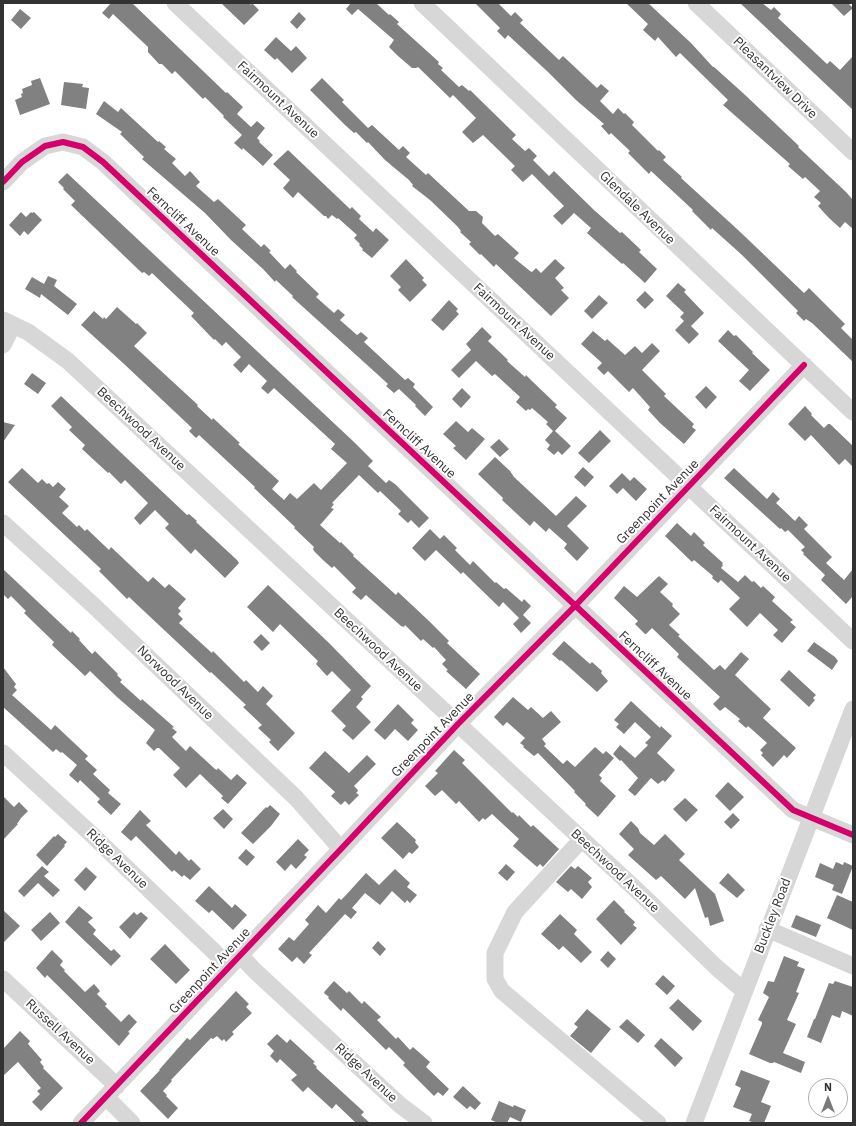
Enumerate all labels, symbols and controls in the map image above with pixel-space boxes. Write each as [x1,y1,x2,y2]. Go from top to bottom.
street label: Pleasantview Drive [730,34,820,122]
street label: Fairmount Avenue [234,58,322,142]
street label: Glendale Avenue [596,168,678,248]
street label: Ferncliff Avenue [143,184,223,260]
street label: Fairmount Avenue [470,280,558,364]
street label: Beechwood Avenue [94,384,188,474]
street label: Ferncliff Avenue [379,406,459,482]
street label: Greenpoint Avenue [614,456,702,548]
street label: Fairmount Avenue [706,502,794,586]
street label: Beechwood Avenue [331,605,425,695]
street label: Ferncliff Avenue [615,628,695,704]
street label: Norwood Avenue [134,643,216,723]
street label: Greenpoint Avenue [389,689,477,781]
street label: Ridge Avenue [83,826,151,892]
street label: Beechwood Avenue [568,826,662,916]
street label: Buckley Road [752,876,794,956]
street label: Greenpoint Avenue [166,925,254,1017]
street label: Russell Avenue [22,996,98,1068]
street label: Ridge Avenue [332,1040,400,1106]
north arrow [808,1078,848,1118]
text: N [824,1080,832,1094]

